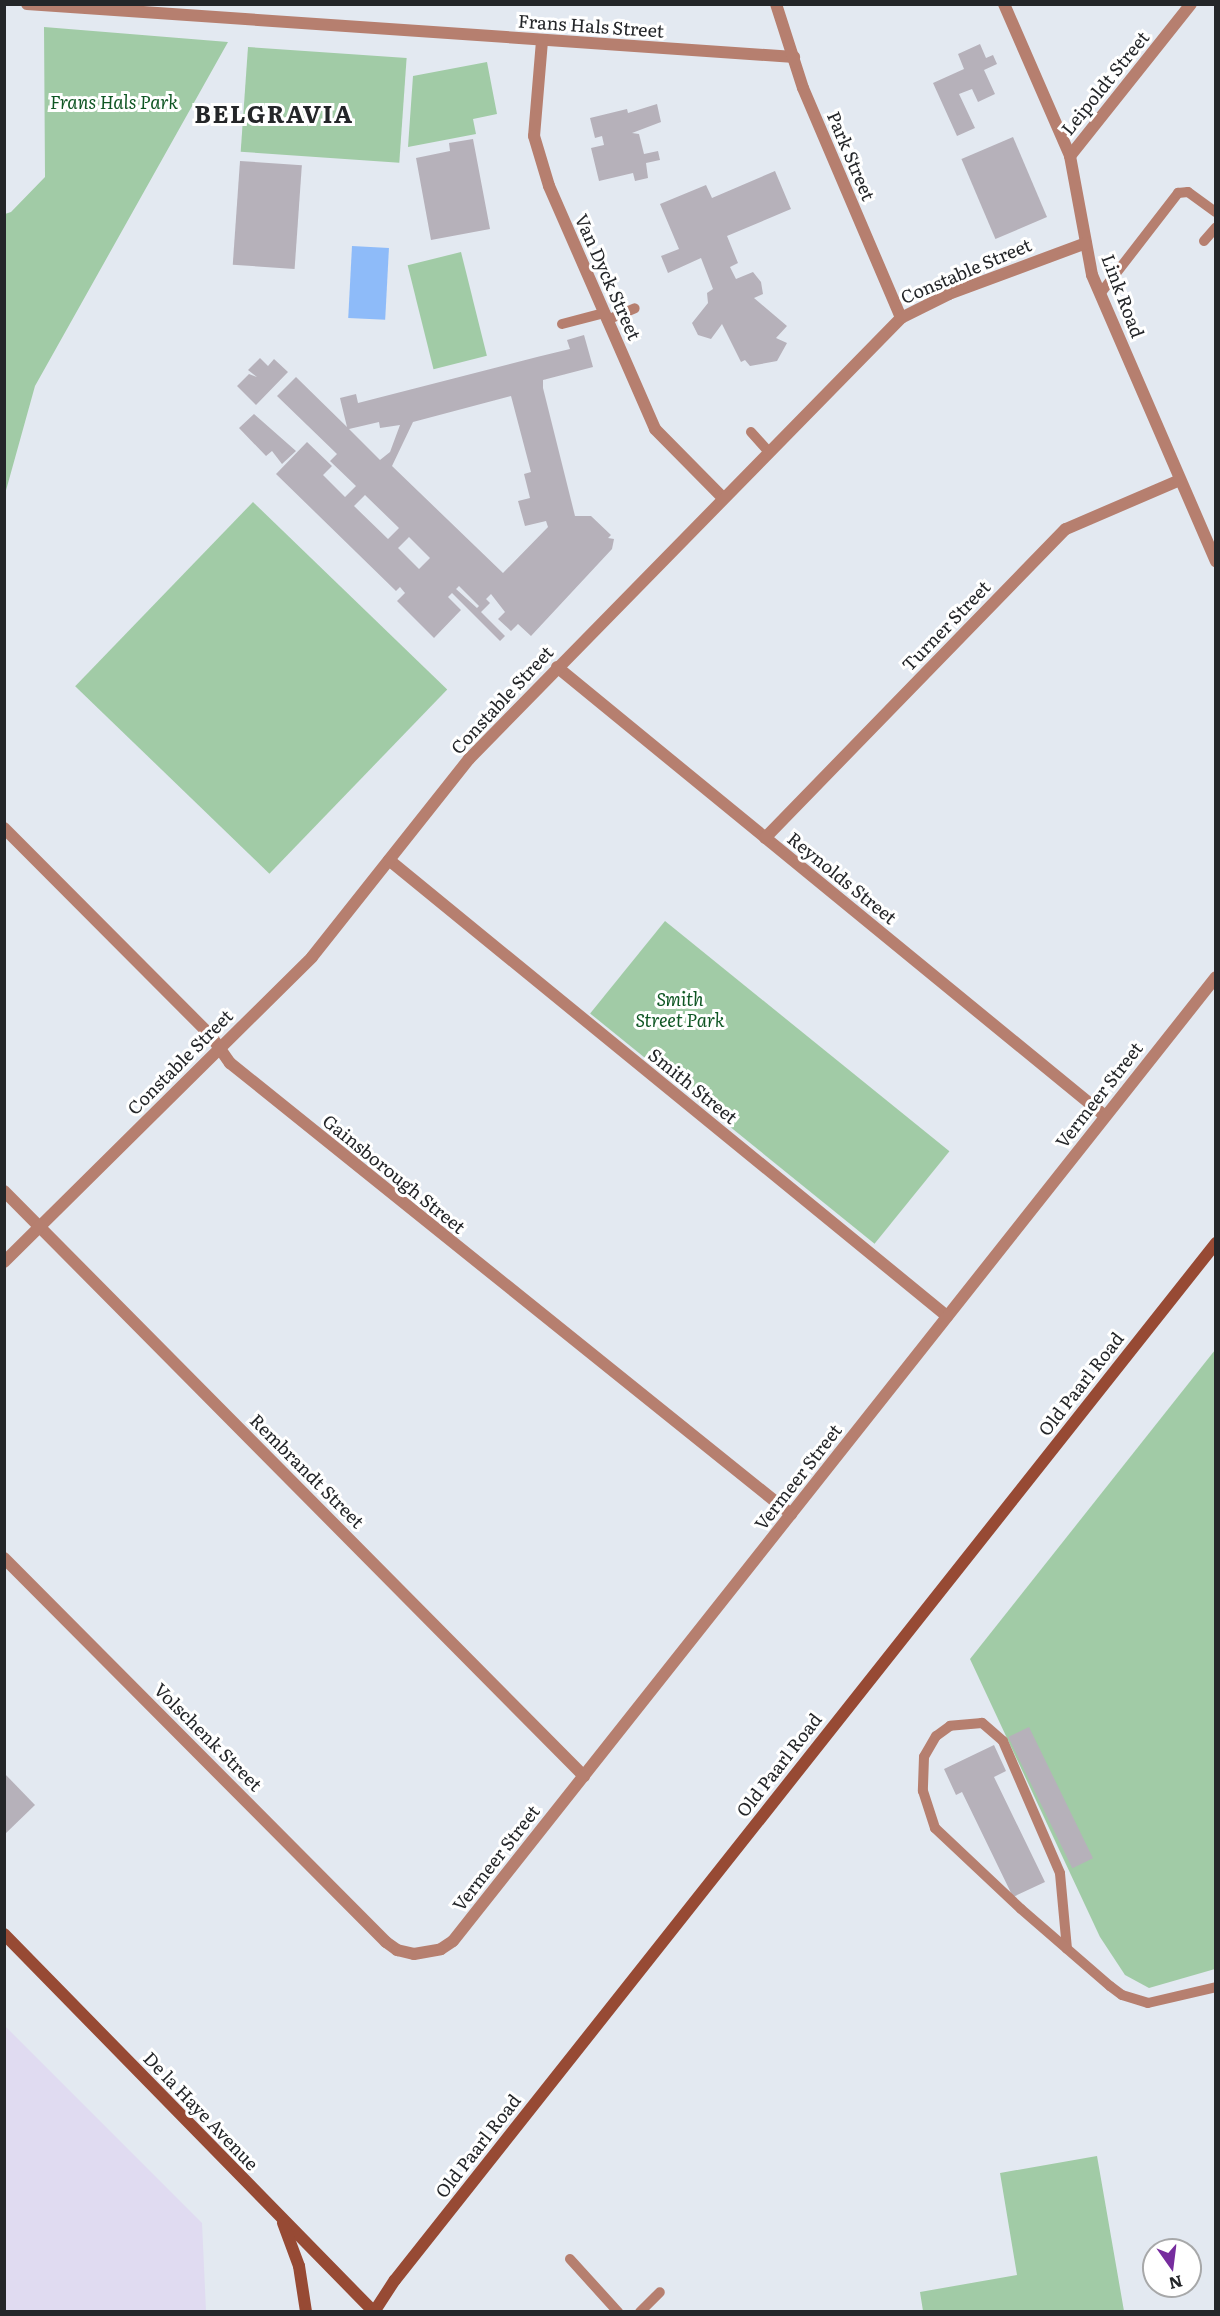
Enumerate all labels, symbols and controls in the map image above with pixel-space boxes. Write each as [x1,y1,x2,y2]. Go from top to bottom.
street label: Frans Hals Street [517,10,665,42]
street label: Leipoldt Street [1057,27,1153,139]
park label: Frans Hals Park [50,91,178,113]
district label: BELGRAVIA [194,99,354,127]
street label: Park Street [823,108,879,204]
street label: Van Dyck Street [571,211,645,343]
street label: Constable Street [897,234,1035,308]
street label: Link Road [1097,251,1149,341]
street label: Turner Street [897,576,995,676]
street label: Constable Street [446,641,558,759]
street label: Reynolds Street [783,827,901,929]
park label: Smith Street Park [635,989,725,1032]
street label: Constable Street [123,1005,237,1119]
street label: Vermeer Street [1051,1038,1147,1152]
street label: Smith Street [644,1044,742,1128]
street label: Gainsborough Street [318,1110,470,1238]
street label: Old Paarl Road [1034,1328,1128,1440]
street label: Rembrandt Street [245,1409,369,1533]
street label: Vermeer Street [750,1420,846,1534]
street label: Volschenk Street [150,1679,266,1795]
street label: Old Paarl Road [732,1709,826,1821]
street label: Vermeer Street [448,1801,544,1915]
street label: De la Haye Avenue [139,2047,263,2175]
street label: Old Paarl Road [431,2090,525,2202]
north arrow [1142,2238,1202,2298]
text: N [1166,2270,1185,2297]

